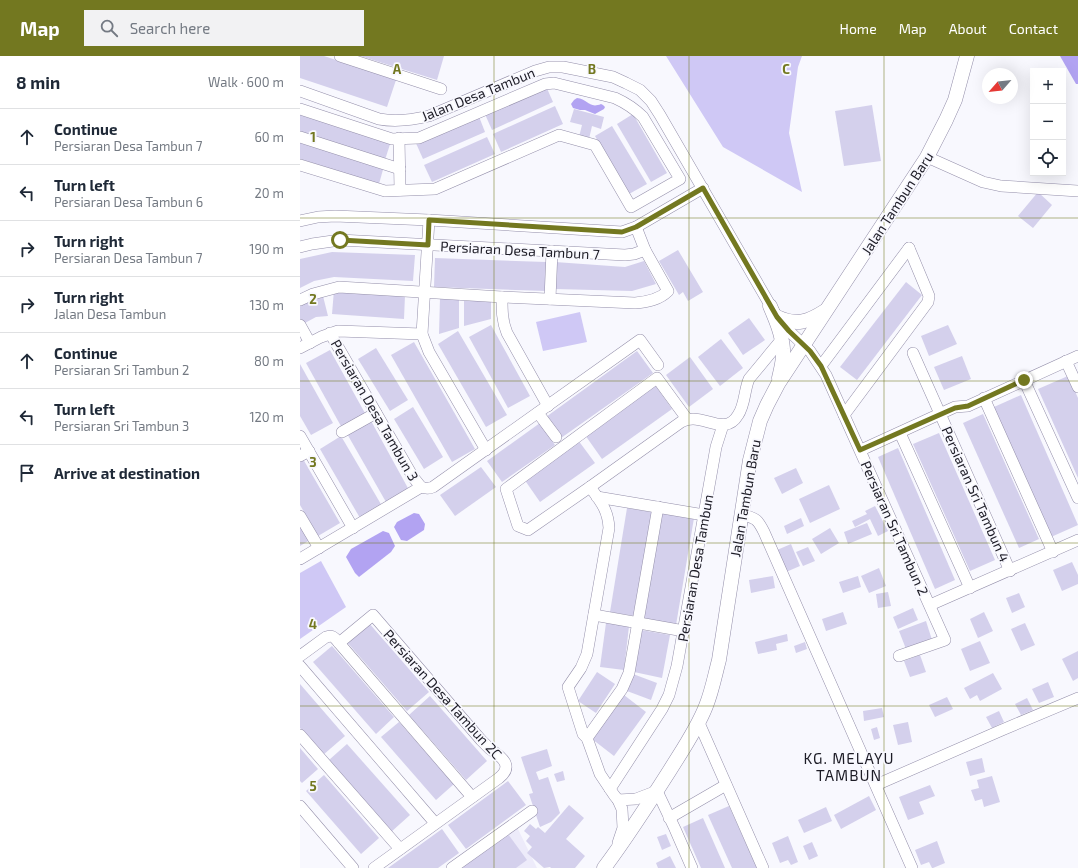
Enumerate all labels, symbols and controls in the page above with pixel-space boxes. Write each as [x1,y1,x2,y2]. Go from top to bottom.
search box [84,10,364,46]
text: Map [20,17,60,40]
icon: search [98,17,120,39]
text: Search here [130,19,210,37]
text: Home [840,20,877,37]
text: Map [899,20,927,37]
text: About [949,20,987,37]
text: Contact [1009,20,1058,37]
text: A [393,61,402,77]
text: B [588,61,596,77]
text: C [782,61,790,77]
street label: Jalan Desa Tambun [419,63,537,125]
north arrow [982,68,1018,104]
map controls [1030,68,1066,176]
button: + [1030,68,1066,104]
text: 8 min [16,72,60,92]
text: Walk · 600 m [208,74,284,90]
button: − [1030,104,1066,140]
text: Continue [54,120,117,138]
icon: ahead [16,126,38,148]
text: 60 m [254,129,284,145]
text: 1 [310,129,316,145]
text: Persiaran Desa Tambun 7 [54,138,202,154]
button: locate [1030,140,1066,176]
street label: Jalan Tambun Baru [857,148,937,258]
text: Turn left [54,176,115,194]
icon: left [16,182,38,204]
text: 20 m [255,185,284,201]
text: Persiaran Desa Tambun 6 [54,194,203,210]
route start [331,231,349,249]
text: Turn right [54,232,124,250]
street label: Persiaran Desa Tambun 7 [440,237,600,263]
icon: right [16,238,38,260]
text: 190 m [249,241,284,257]
text: Persiaran Desa Tambun 7 [54,250,202,266]
text: Turn right [54,288,124,306]
text: 2 [309,291,317,307]
icon: right [16,294,38,316]
text: 130 m [249,297,284,313]
text: Jalan Desa Tambun [54,306,166,322]
street label: Persiaran Desa Tambun 3 [328,336,422,484]
text: Continue [54,344,117,362]
icon: ahead [16,350,38,372]
text: 80 m [254,353,284,369]
text: Persiaran Sri Tambun 2 [54,362,189,378]
route end [1015,371,1033,389]
text: Turn left [54,400,115,418]
icon: left [16,406,38,428]
text: 120 m [249,409,284,425]
text: Persiaran Sri Tambun 3 [54,418,189,434]
street label: Persiaran Sri Tambun 4 [938,424,1014,564]
street label: Jalan Tambun Baru [726,438,764,558]
text: 3 [309,454,317,470]
street label: Persiaran Sri Tambun 2 [858,458,932,598]
icon: arrive [16,462,38,484]
text: Arrive at destination [54,464,200,482]
street label: Persiaran Desa Tambun [674,493,716,643]
text: 4 [309,616,317,632]
street label: Persiaran Desa Tambun 2C [380,626,506,762]
district label: KG. MELAYU TAMBUN [803,749,895,784]
text: 5 [309,778,317,794]

